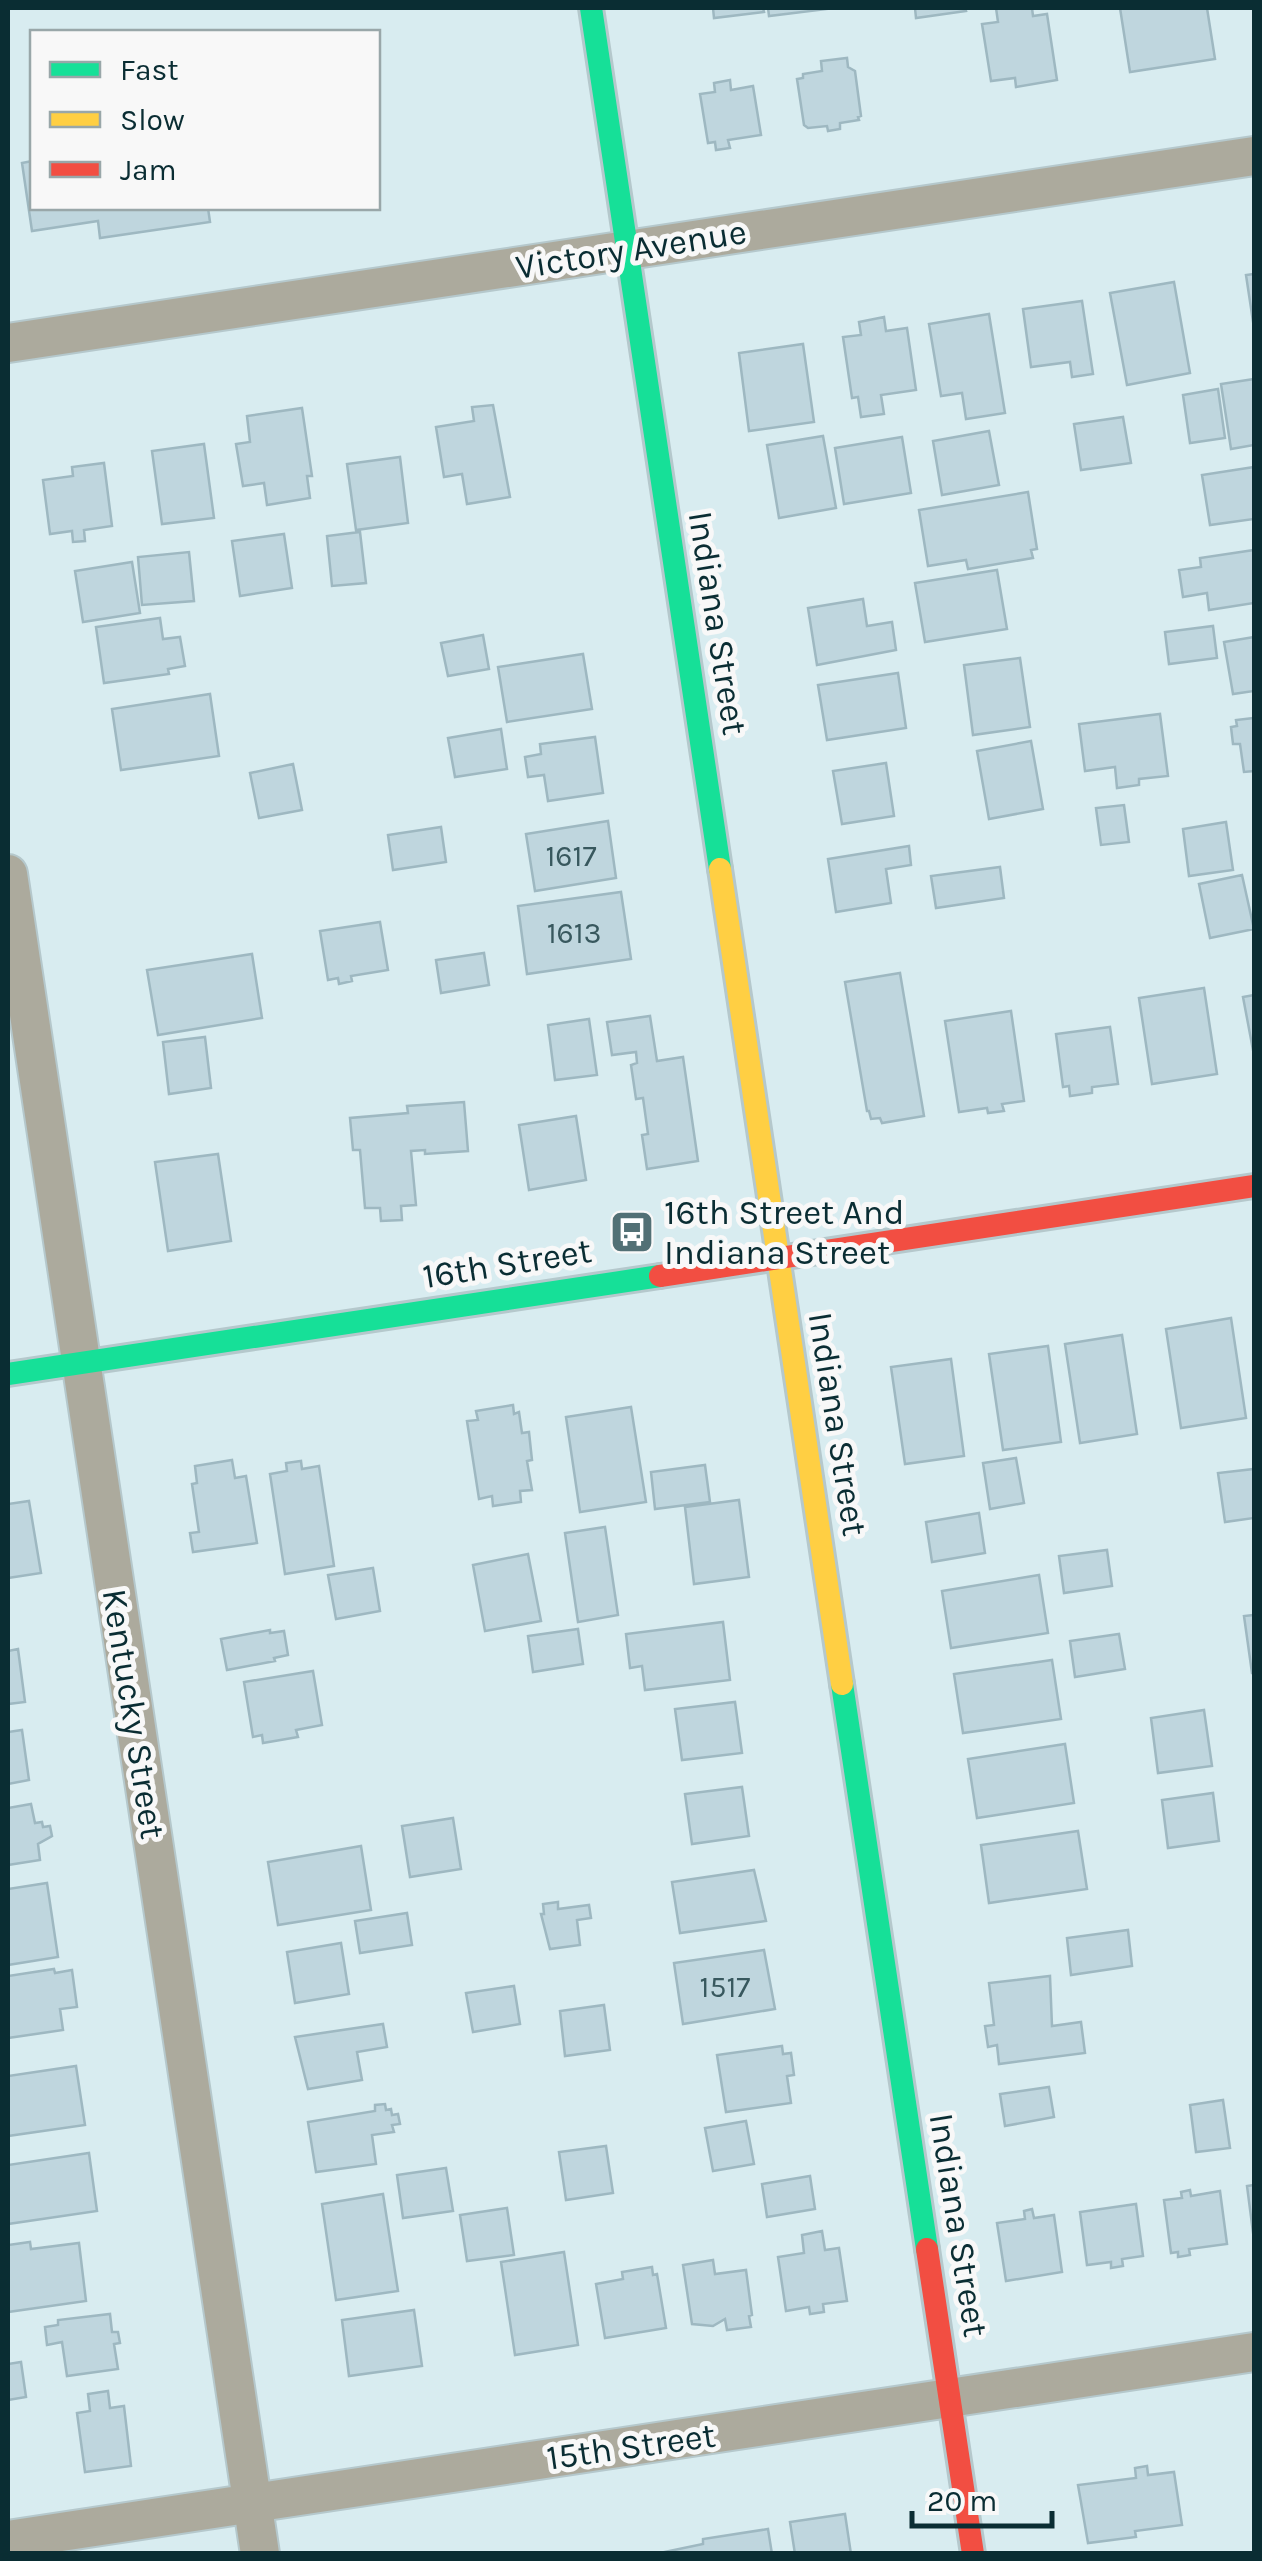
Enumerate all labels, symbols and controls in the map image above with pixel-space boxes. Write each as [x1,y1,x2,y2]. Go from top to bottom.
legend [30,30,380,210]
text: Fast [120,52,179,88]
text: Slow [120,102,185,138]
text: Jam [120,152,177,188]
street label: Victory Avenue [513,211,749,288]
street label: Indiana Street [680,508,755,738]
house number: 1617 [545,838,597,874]
house number: 1613 [547,915,601,951]
place label: 16th Street And Indiana Street [664,1192,905,1273]
bus stop icon: 16th Street And Indiana Street [609,1209,655,1255]
street label: 16th Street [420,1230,594,1297]
street label: Indiana Street [800,1309,875,1539]
street label: Kentucky Street [93,1586,174,1842]
house number: 1517 [700,1969,750,2005]
street label: Indiana Street [921,2110,996,2340]
street label: 15th Street [544,2414,718,2479]
scale bar [912,2466,1052,2528]
text: 20 m [927,2483,997,2519]

